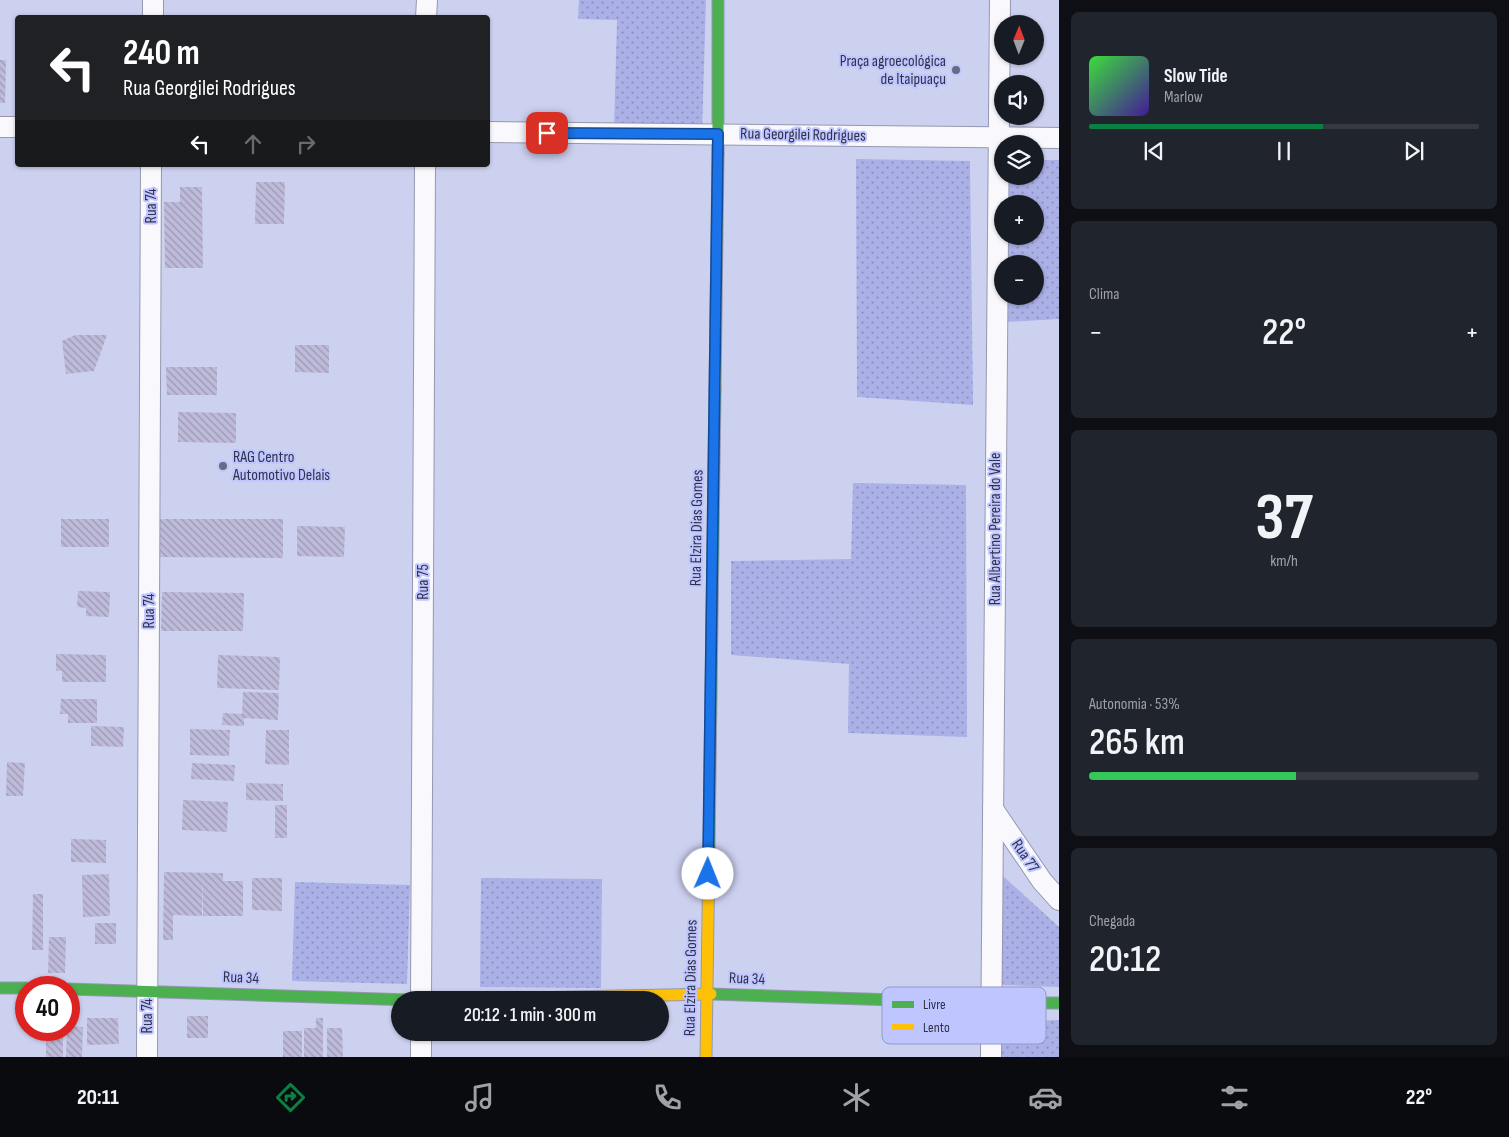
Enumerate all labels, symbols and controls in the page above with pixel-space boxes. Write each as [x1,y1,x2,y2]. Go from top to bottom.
north arrow [994,15,1044,65]
map controls [994,15,1044,305]
text: 240 m [123,32,200,75]
icon: left [40,35,105,100]
place label: Praça agroecológica de Itaipuaçu [840,52,946,89]
marker: Praça agroecológica de Itaipuaçu [950,64,962,76]
text: Slow Tide [1164,65,1228,88]
text: Rua Georgilei Rodrigues [123,75,296,102]
button: sound [994,75,1044,125]
text: Marlow [1164,88,1203,107]
pin [526,112,568,154]
icon: arrive [533,119,561,147]
street label: Rua Georgilei Rodrigues [740,124,866,146]
icon: left [186,130,214,158]
icon: ahead [239,130,267,158]
icon: right [292,130,320,158]
button: layers [994,135,1044,185]
icon: previous [1140,137,1168,165]
icon: pause [1270,137,1298,165]
icon: next [1400,137,1428,165]
street label: Rua 74 [142,188,161,224]
button: + [994,195,1044,245]
button: − [994,255,1044,305]
text: Clima [1089,285,1119,304]
text: 22° [1262,310,1306,355]
text: − [1089,316,1103,349]
text: + [1465,316,1479,349]
place label: RAG Centro Automotivo Delais [232,448,330,485]
street label: Rua Albertino Pereira do Vale [986,453,1005,605]
marker: RAG Centro Automotivo Delais [217,460,229,472]
street label: Rua Elzira Dias Gomes [686,469,708,586]
text: 37 [1255,480,1313,558]
text: km/h [1270,552,1298,571]
street label: Rua 75 [414,564,433,600]
street label: Rua 74 [140,593,159,629]
text: Autonomia · 53% [1089,695,1180,714]
text: 265 km [1089,720,1185,765]
street label: Rua 77 [1007,836,1043,877]
position arrow [681,847,733,899]
text: Chegada [1089,912,1135,931]
street label: Rua Elzira Dias Gomes [680,919,702,1036]
text: 20:12 [1089,937,1161,982]
street label: Rua 34 [223,968,260,988]
street label: Rua 34 [729,969,766,989]
speed limit sign: 40 [15,976,80,1041]
legend [882,987,1046,1044]
text: Livre [923,996,946,1013]
street label: Rua 74 [138,998,157,1034]
text: 20:12 · 1 min · 300 m [464,1004,596,1027]
text: Lento [923,1019,950,1036]
icon: directions [273,1080,308,1115]
icon: music [462,1080,497,1115]
icon: phone [650,1080,685,1115]
icon: climate [839,1080,874,1115]
icon: car [1028,1080,1063,1115]
icon: filters [1217,1080,1252,1115]
text: 20:11 [77,1084,119,1111]
text: 22° [1406,1084,1432,1111]

